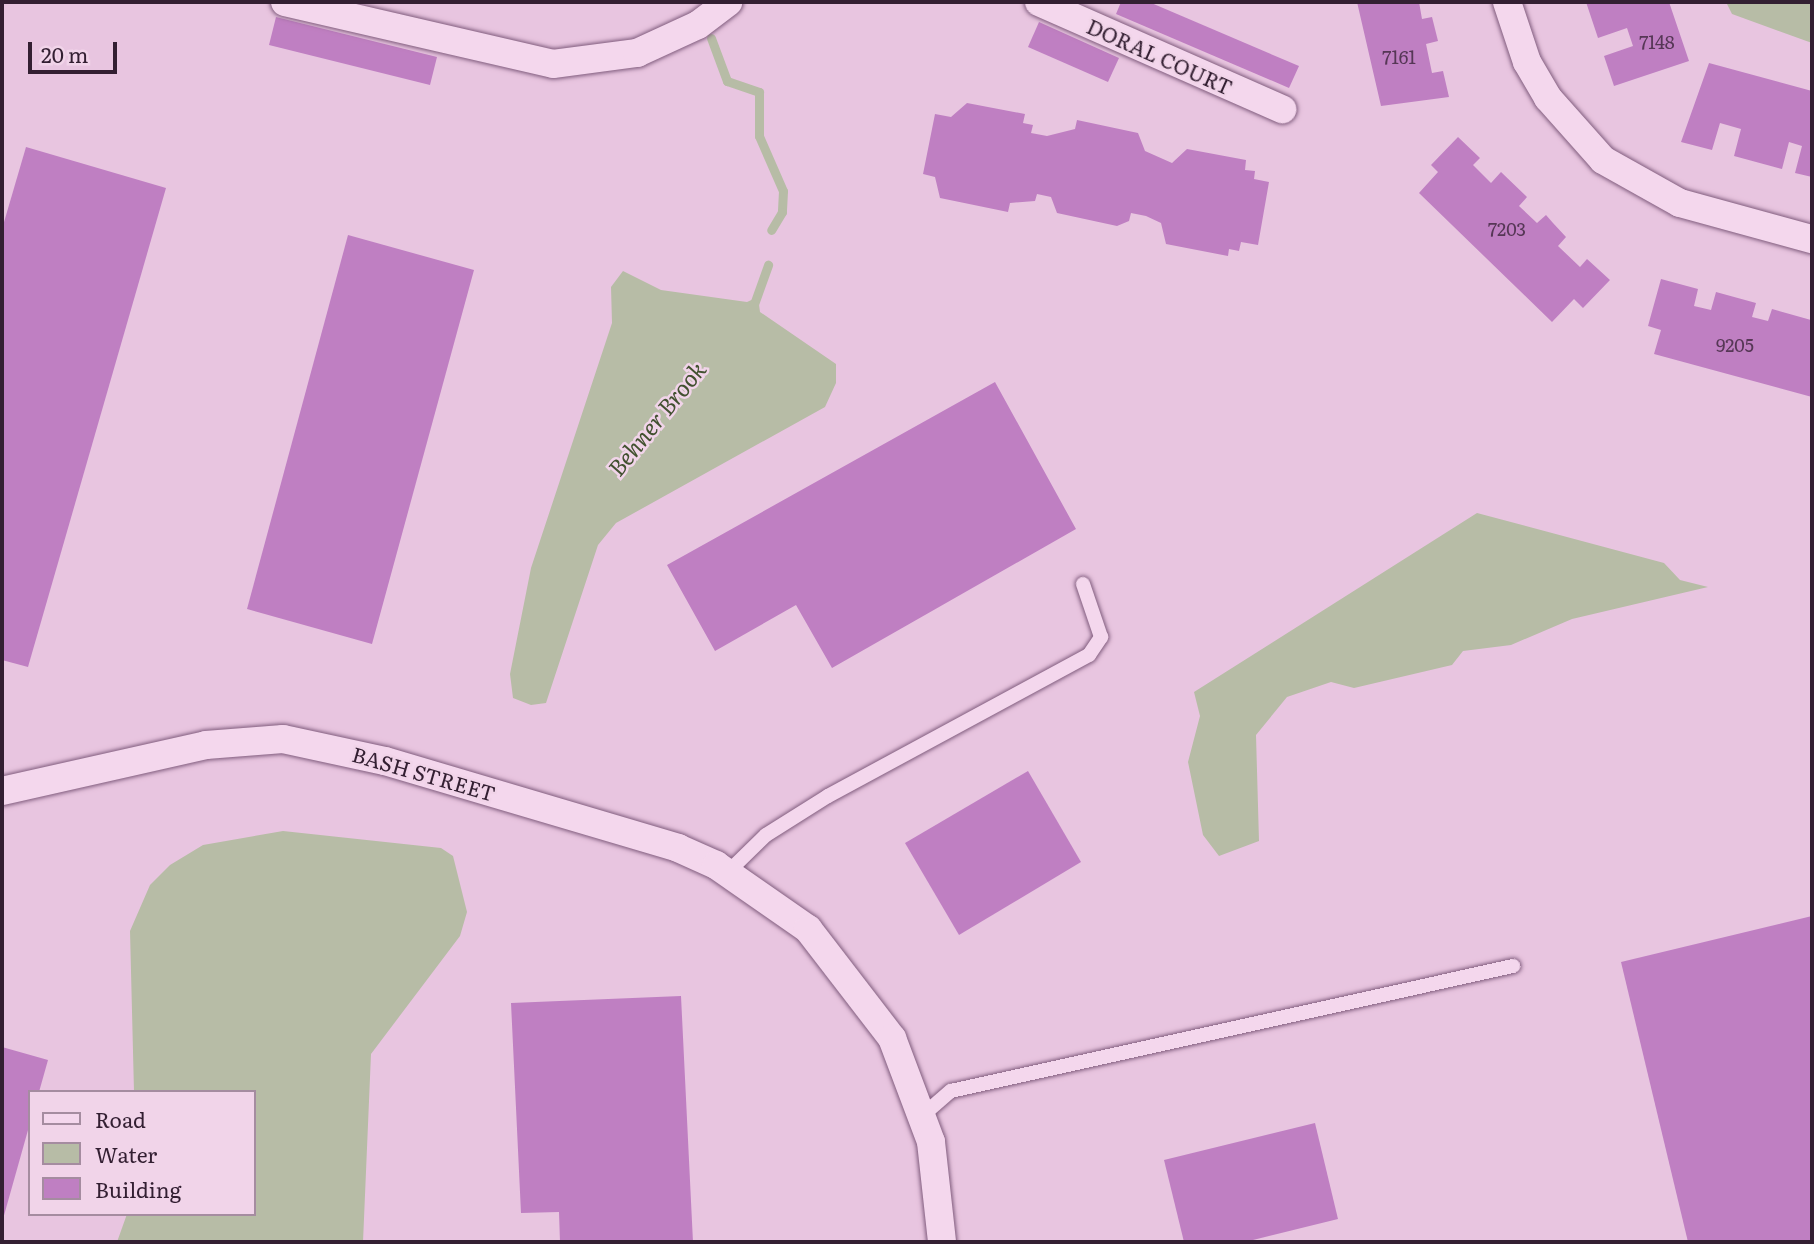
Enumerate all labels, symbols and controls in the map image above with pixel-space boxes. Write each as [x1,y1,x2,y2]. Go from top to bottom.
street label: DORAL COURT [1083,13,1237,99]
scale bar [32,28,121,72]
house number: 7148 [1639,31,1675,53]
text: 20 m [41,38,88,69]
house number: 7161 [1382,46,1416,68]
house number: 7203 [1488,218,1526,240]
house number: 9205 [1716,334,1754,356]
water label: Behner Brook [602,355,710,481]
street label: BASH STREET [349,741,499,805]
legend [28,1090,256,1216]
text: Road [95,1103,146,1134]
text: Water [95,1138,157,1169]
text: Building [95,1173,181,1204]

